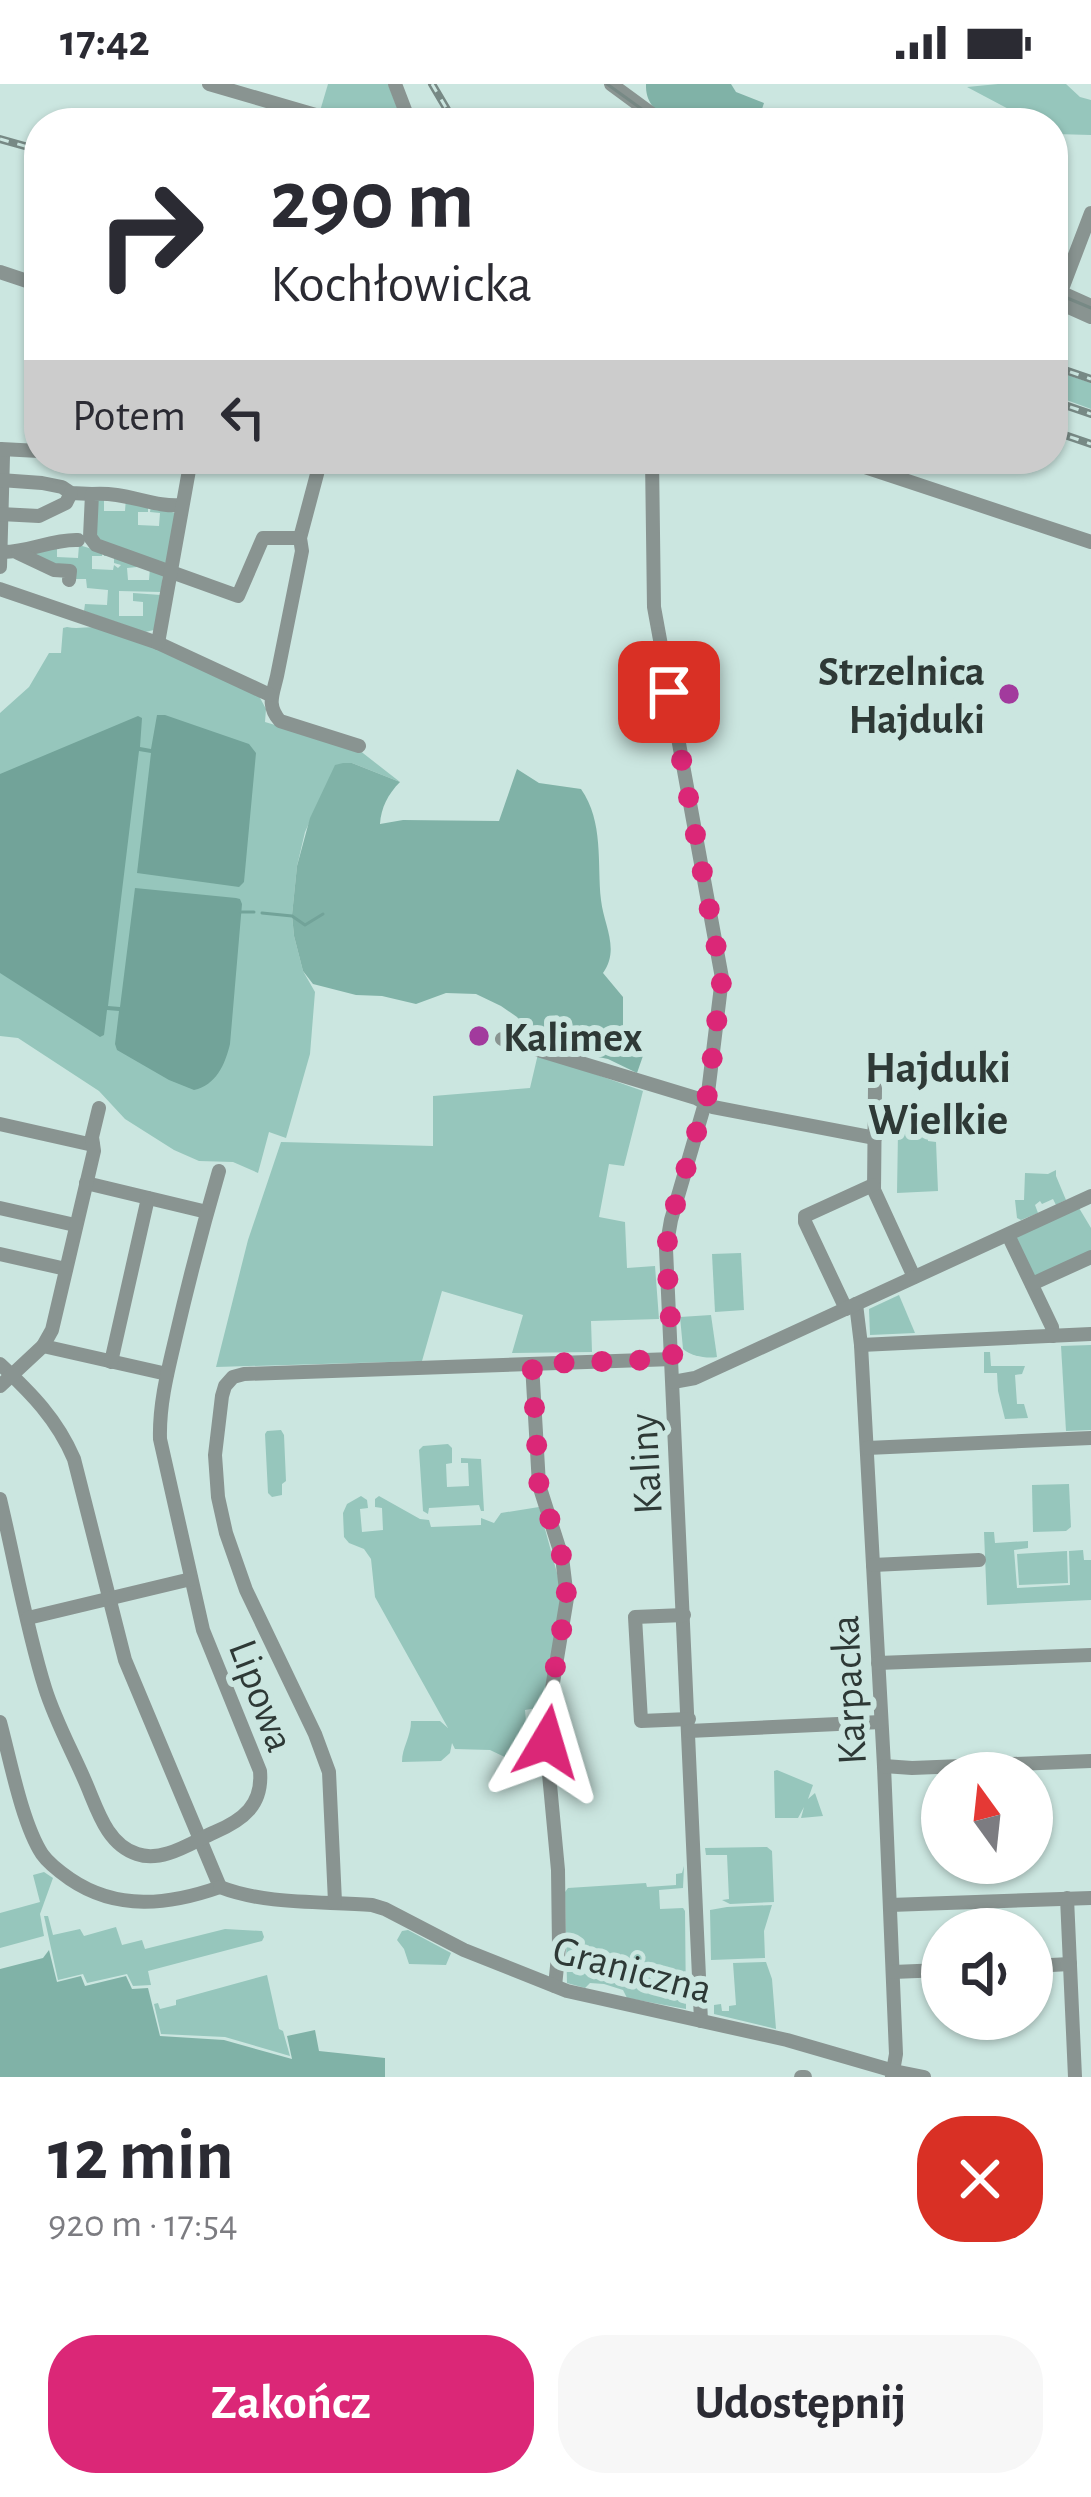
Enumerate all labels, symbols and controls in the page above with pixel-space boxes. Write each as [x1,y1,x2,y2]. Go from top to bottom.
text: 17:42 [60,19,150,64]
icon: right [72,156,228,312]
text: 290 m [270,160,474,244]
text: Kochłowicka [270,258,532,312]
icon: left [210,384,276,450]
text: Potem [72,394,186,439]
pin [618,641,720,743]
place label: Strzelnica Hajduki [818,651,985,741]
icon: arrive [636,659,702,725]
marker: Strzelnica Hajduki [996,681,1022,707]
place label: Kalimex [503,1017,642,1059]
marker: Kalimex [466,1023,492,1049]
district label: Hajduki Wielkie [865,1046,1011,1143]
street label: Kaliny [622,1412,670,1516]
street label: Karpacka [824,1614,874,1766]
street label: Lipowa [221,1634,302,1757]
position arrow [484,1679,610,1805]
north arrow [921,1752,1053,1884]
map controls [921,1752,1053,2040]
button: sound [921,1908,1053,2040]
street label: Graniczna [548,1929,717,2011]
button: close [917,2116,1043,2242]
text: 12 min [48,2120,234,2192]
text: 920 m · 17:54 [48,2205,238,2244]
button: Zakończ [48,2335,534,2473]
button: Udostępnij [558,2335,1043,2473]

